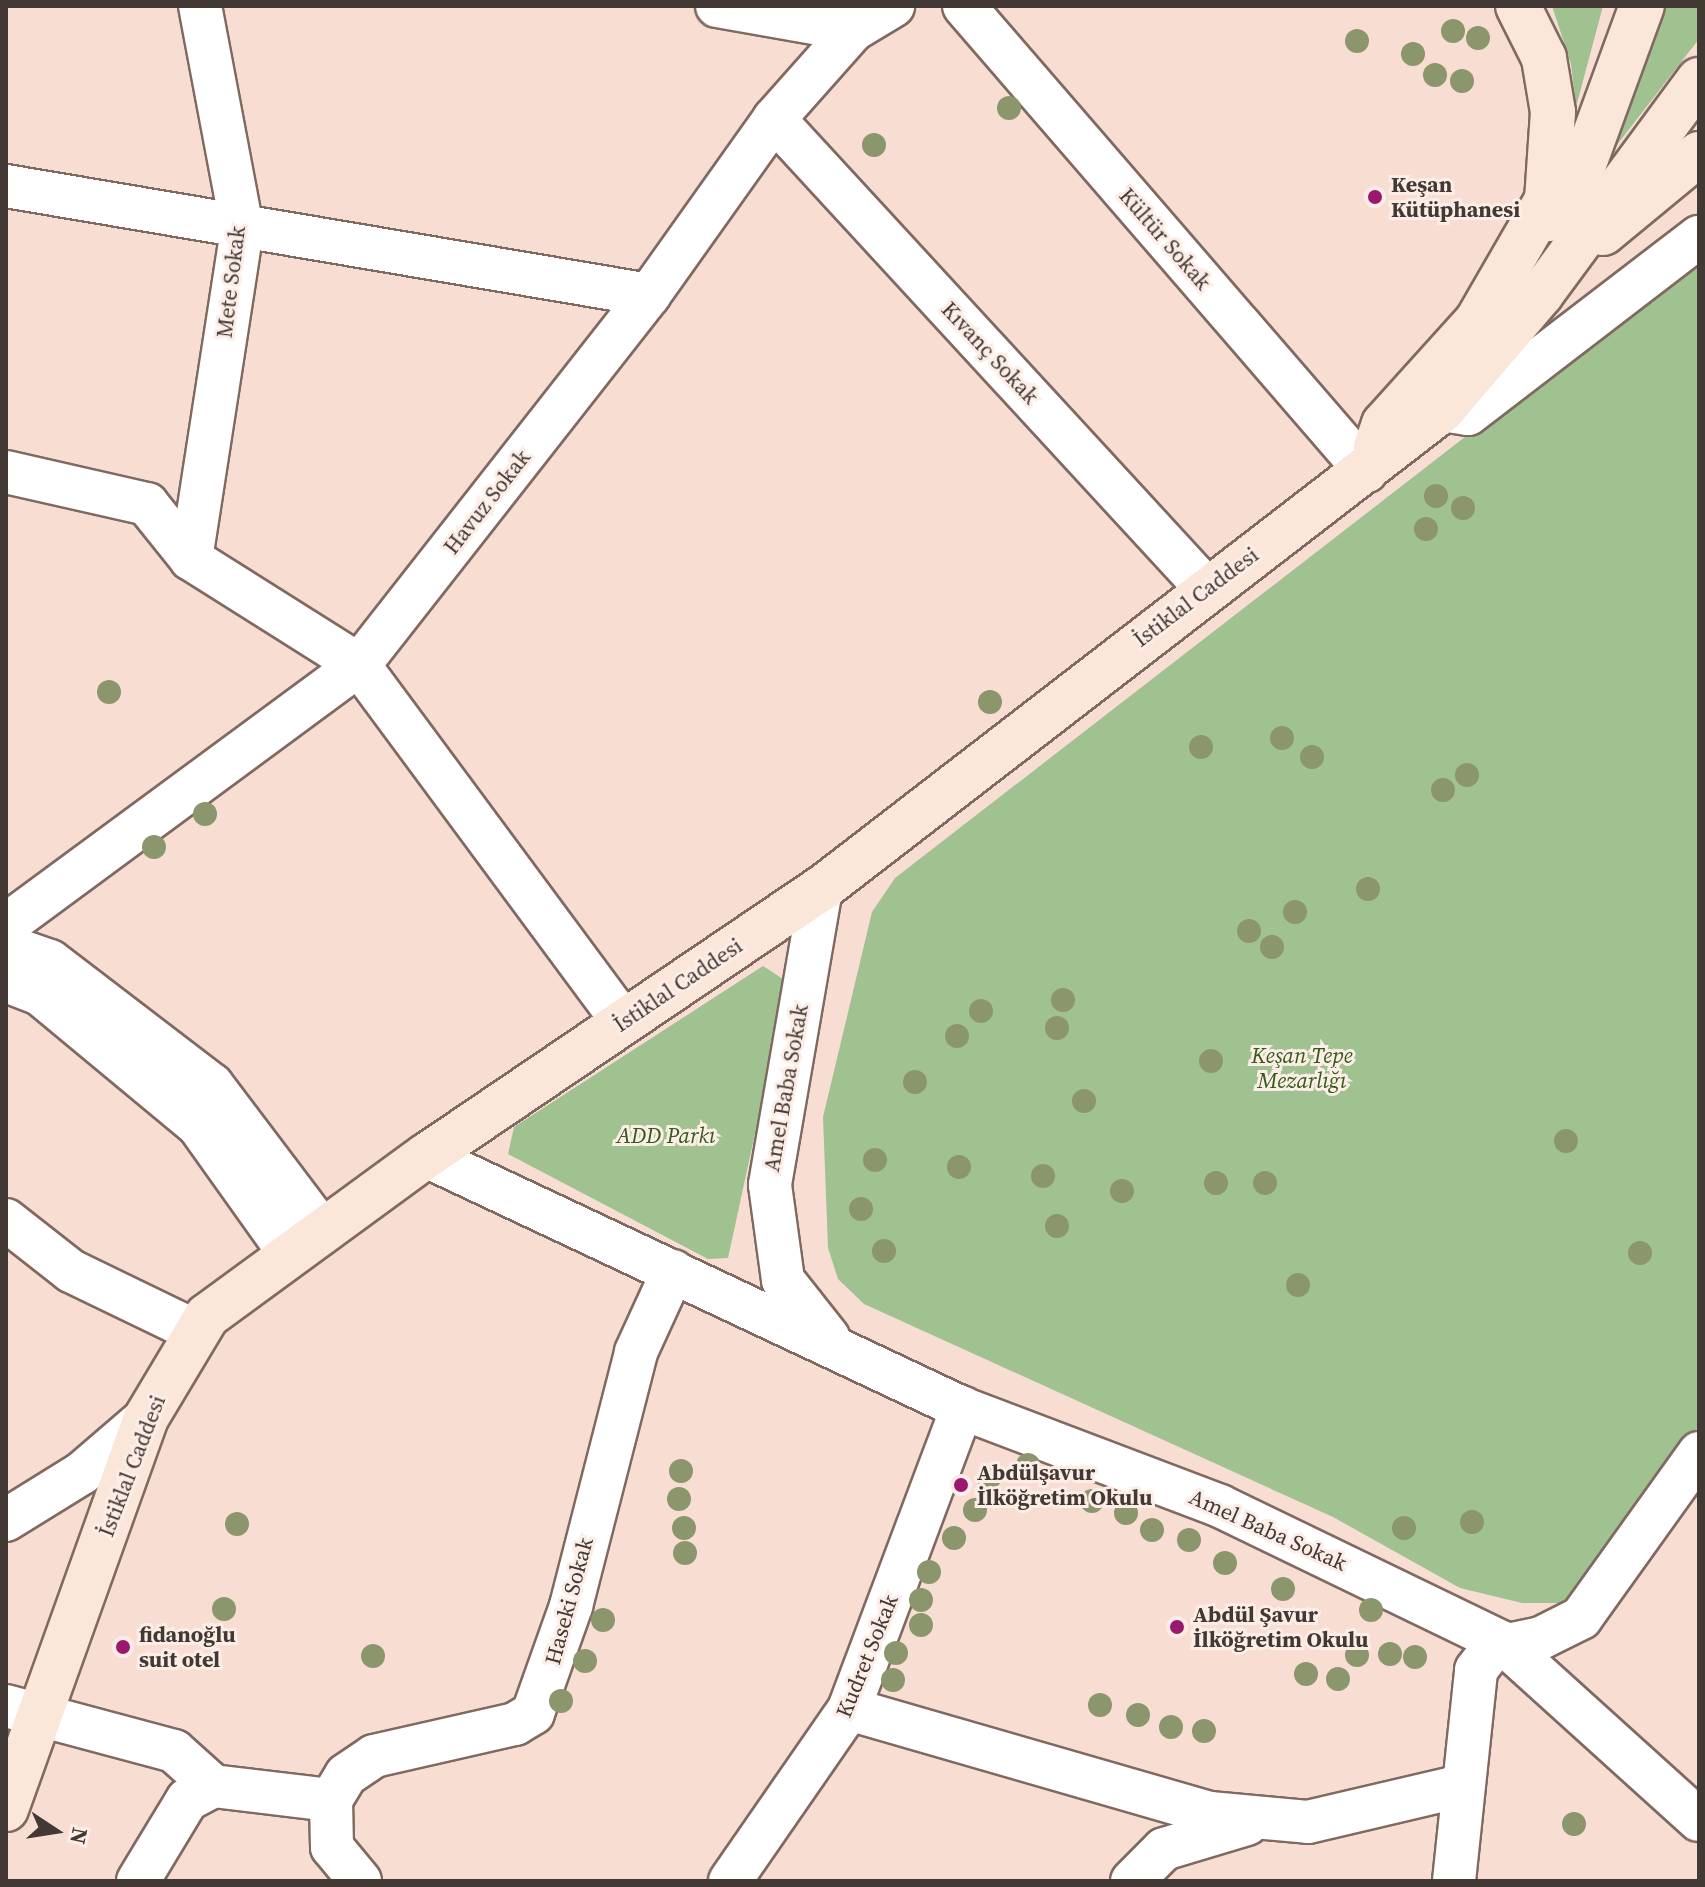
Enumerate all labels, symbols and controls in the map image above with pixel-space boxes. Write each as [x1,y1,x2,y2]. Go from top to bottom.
place label: Keşan Kütüphanesi [1391,171,1520,222]
street label: Kültür Sokak [1114,183,1216,295]
marker: Keşan Kütüphanesi [1366,188,1384,206]
street label: Mete Sokak [211,225,251,339]
street label: Kıvanç Sokak [936,296,1044,410]
street label: Havuz Sokak [438,445,536,559]
street label: İstiklal Caddesi [1128,541,1264,653]
street label: İstiklal Caddesi [609,932,747,1038]
street label: Amel Baba Sokak [758,1002,814,1174]
park label: Keşan Tepe Mezarlığı [1251,1042,1353,1094]
park label: ADD Parkı [616,1123,716,1149]
street label: İstiklal Caddesi [93,1391,171,1541]
place label: Abdülşavur İlköğretim Okulu [977,1459,1152,1510]
marker: Abdülşavur İlköğretim Okulu [952,1476,970,1494]
street label: Amel Baba Sokak [1185,1483,1351,1577]
street label: Haseki Sokak [539,1534,599,1668]
street label: Kudret Sokak [830,1591,904,1721]
place label: Abdül Şavur İlköğretim Okulu [1193,1601,1368,1652]
marker: Abdül Şavur İlköğretim Okulu [1168,1618,1186,1636]
place label: fidanoğlu suit otel [139,1621,236,1672]
marker: fidanoğlu suit otel [114,1638,132,1656]
north arrow [16,1791,96,1871]
text: N [63,1825,96,1847]

